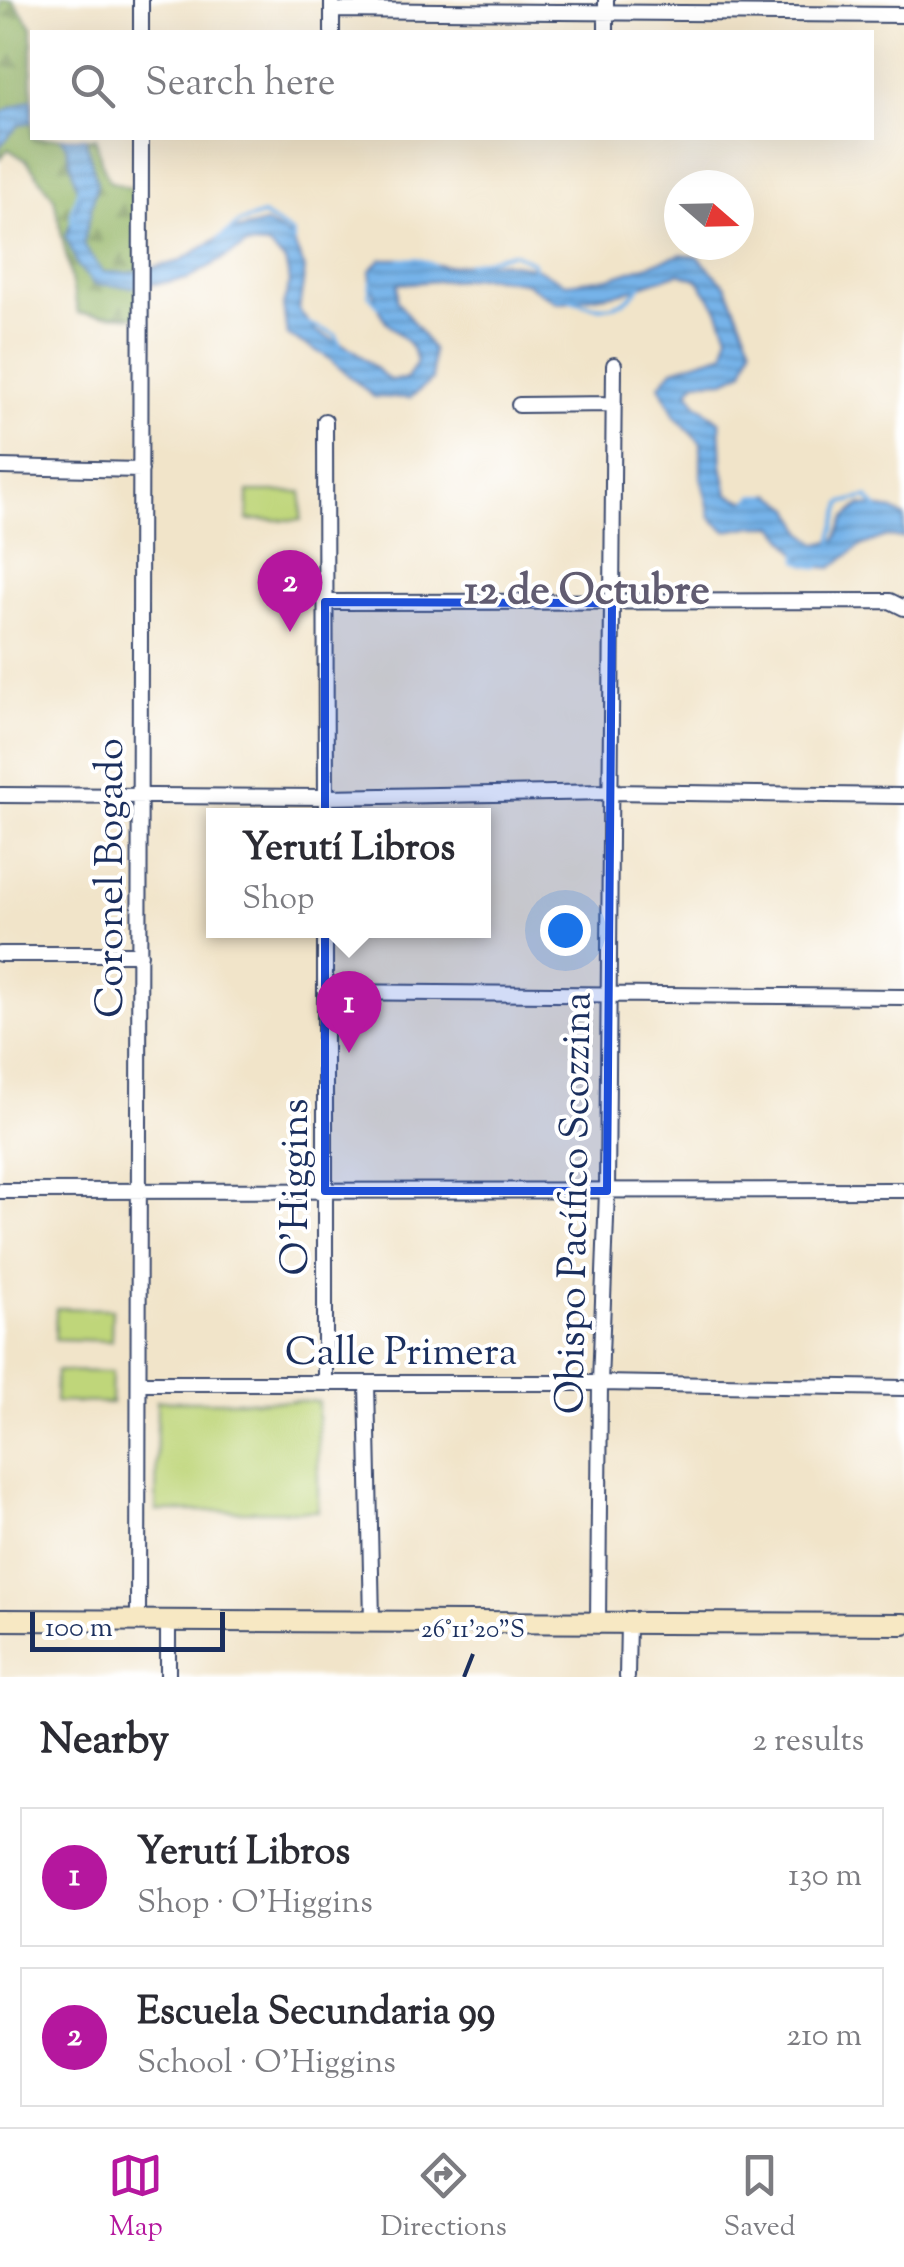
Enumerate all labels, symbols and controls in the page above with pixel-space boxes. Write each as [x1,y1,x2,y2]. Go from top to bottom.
search box [30,30,874,140]
icon: search [65,58,120,113]
text: Search here [145,58,336,112]
north arrow [664,170,754,260]
pin: 2 [258,550,322,632]
district label: 12 de Octubre [464,563,710,623]
street label: Coronel Bogado [84,738,141,1018]
popup [206,808,491,938]
text: Yerutí Libros [242,823,455,877]
text: Shop [242,877,314,923]
your location [540,905,591,956]
pin: 1 [316,970,382,1053]
street label: Obispo Pacífico Scozzina [544,991,609,1415]
street label: O'Higgins [269,1098,326,1276]
street label: Calle Primera [285,1326,517,1383]
scale bar [30,1607,225,1652]
text: 100 m [45,1609,113,1649]
text: 26°11'20"S [421,1613,525,1649]
text: Nearby [40,1712,169,1772]
text: 2 results [752,1719,864,1765]
text: Yerutí Libros [137,1827,350,1881]
text: 1 [69,1854,80,1900]
text: 130 m [788,1854,862,1900]
text: Shop · O'Higgins [137,1881,373,1927]
text: Escuela Secundaria 99 [137,1987,495,2041]
text: 2 [67,2014,82,2060]
text: 210 m [786,2014,862,2060]
text: School · O'Higgins [137,2041,396,2087]
tab: Map [108,2148,163,2248]
tab: Directions [380,2148,507,2248]
tab: Saved [724,2148,796,2248]

